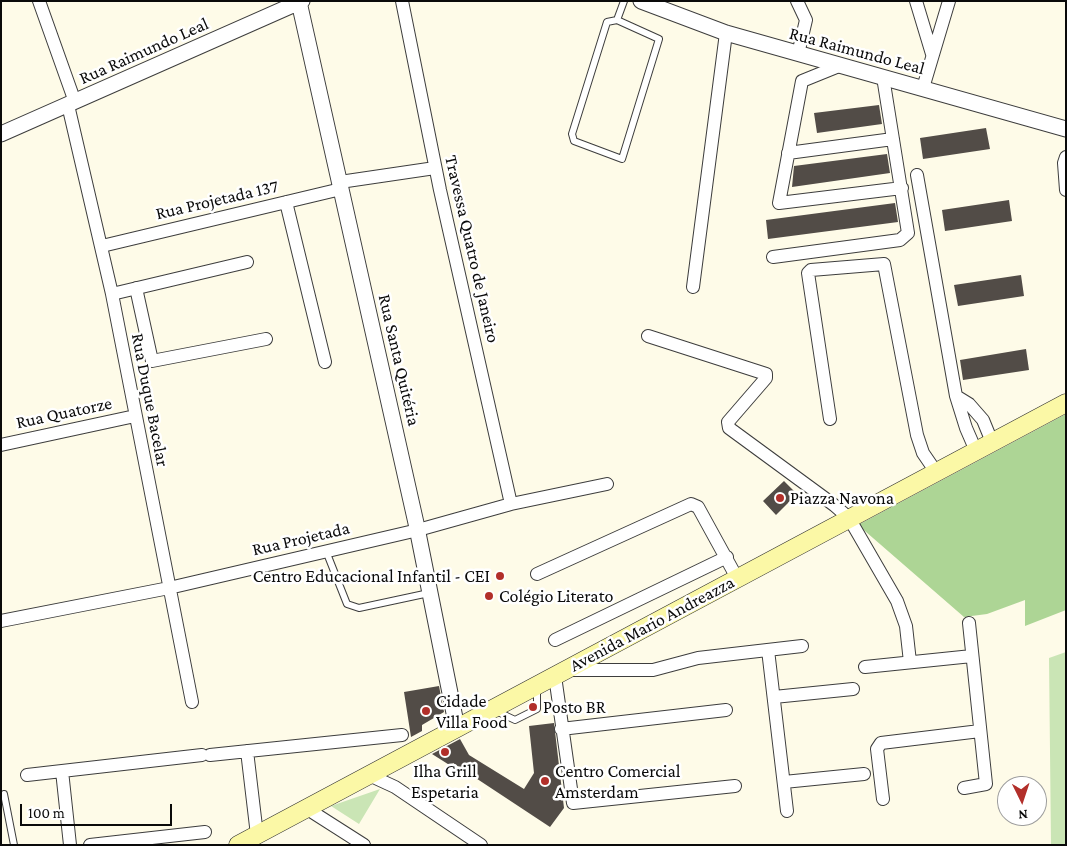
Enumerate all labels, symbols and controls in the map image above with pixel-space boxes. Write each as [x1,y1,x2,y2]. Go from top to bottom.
street label: Rua Raimundo Leal [76,13,212,89]
street label: Rua Raimundo Leal [787,23,927,79]
street label: Travessa Quatro de Janeiro [440,153,504,345]
street label: Rua Projetada 137 [153,175,281,225]
street label: Rua Santa Quitéria [373,292,425,428]
street label: Rua Duque Bacelar [126,331,174,469]
street label: Rua Quatorze [14,392,114,434]
place label: Piazza Navona [790,487,894,509]
marker: Piazza Navona [774,492,786,504]
street label: Rua Projetada [250,517,352,561]
place label: Centro Educacional Infantil - CEI [253,565,490,587]
marker: Centro Educacional Infantil - CEI [494,570,506,582]
street label: Avenida Mario Andreazza [566,571,738,677]
place label: Colégio Literato [499,585,613,607]
marker: Colégio Literato [483,590,495,602]
place label: Cidade Villa Food [436,690,508,732]
place label: Posto BR [543,696,606,718]
marker: Posto BR [527,701,539,713]
marker: Cidade Villa Food [420,705,432,717]
marker: Ilha Grill Espetaria [439,746,451,758]
place label: Ilha Grill Espetaria [411,760,479,802]
place label: Centro Comercial Amsterdam [555,760,680,802]
marker: Centro Comercial Amsterdam [539,775,551,787]
north arrow [997,776,1047,826]
scale bar [22,794,175,826]
text: 100 m [28,805,65,821]
text: N [1018,807,1028,823]

